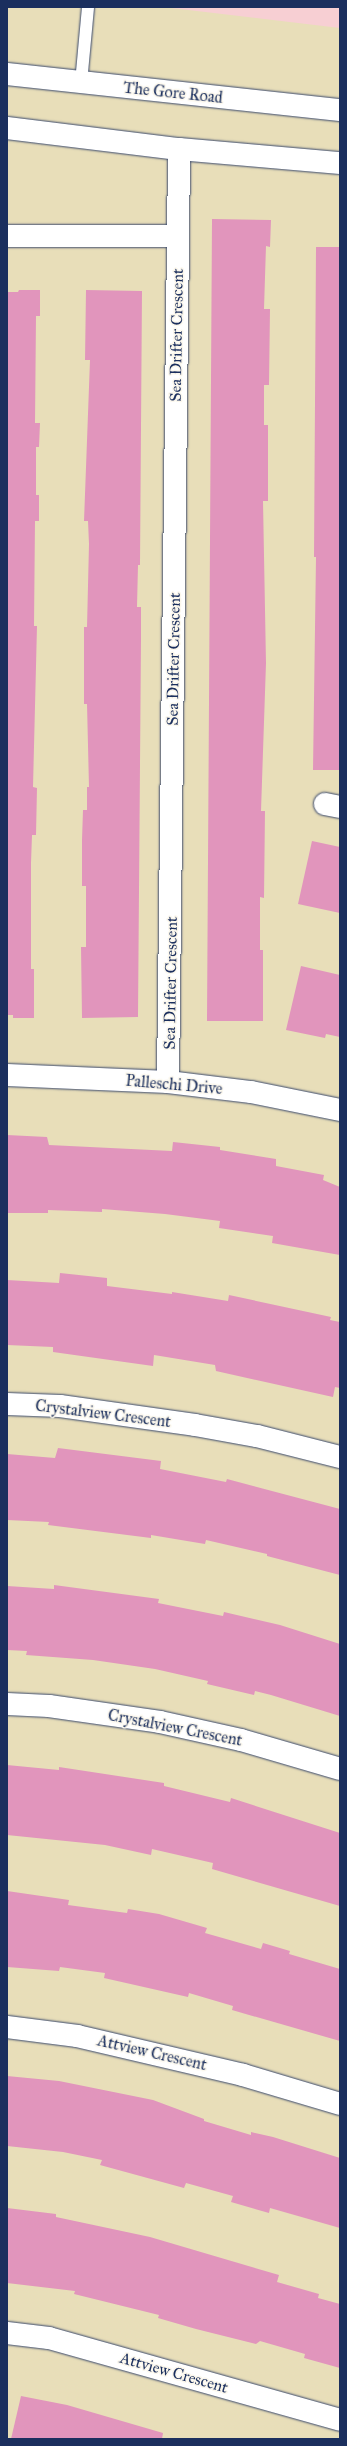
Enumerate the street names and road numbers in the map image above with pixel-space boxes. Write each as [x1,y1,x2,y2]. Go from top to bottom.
street label: The Gore Road [122,78,224,108]
street label: Sea Drifter Crescent [166,268,188,402]
street label: Sea Drifter Crescent [163,592,185,726]
street label: Sea Drifter Crescent [160,916,182,1050]
street label: Palleschi Drive [125,1071,223,1099]
street label: Crystalview Crescent [34,1396,172,1432]
street label: Crystalview Crescent [106,1706,244,1750]
street label: Attview Crescent [95,2031,209,2075]
street label: Attview Crescent [118,2348,230,2398]

